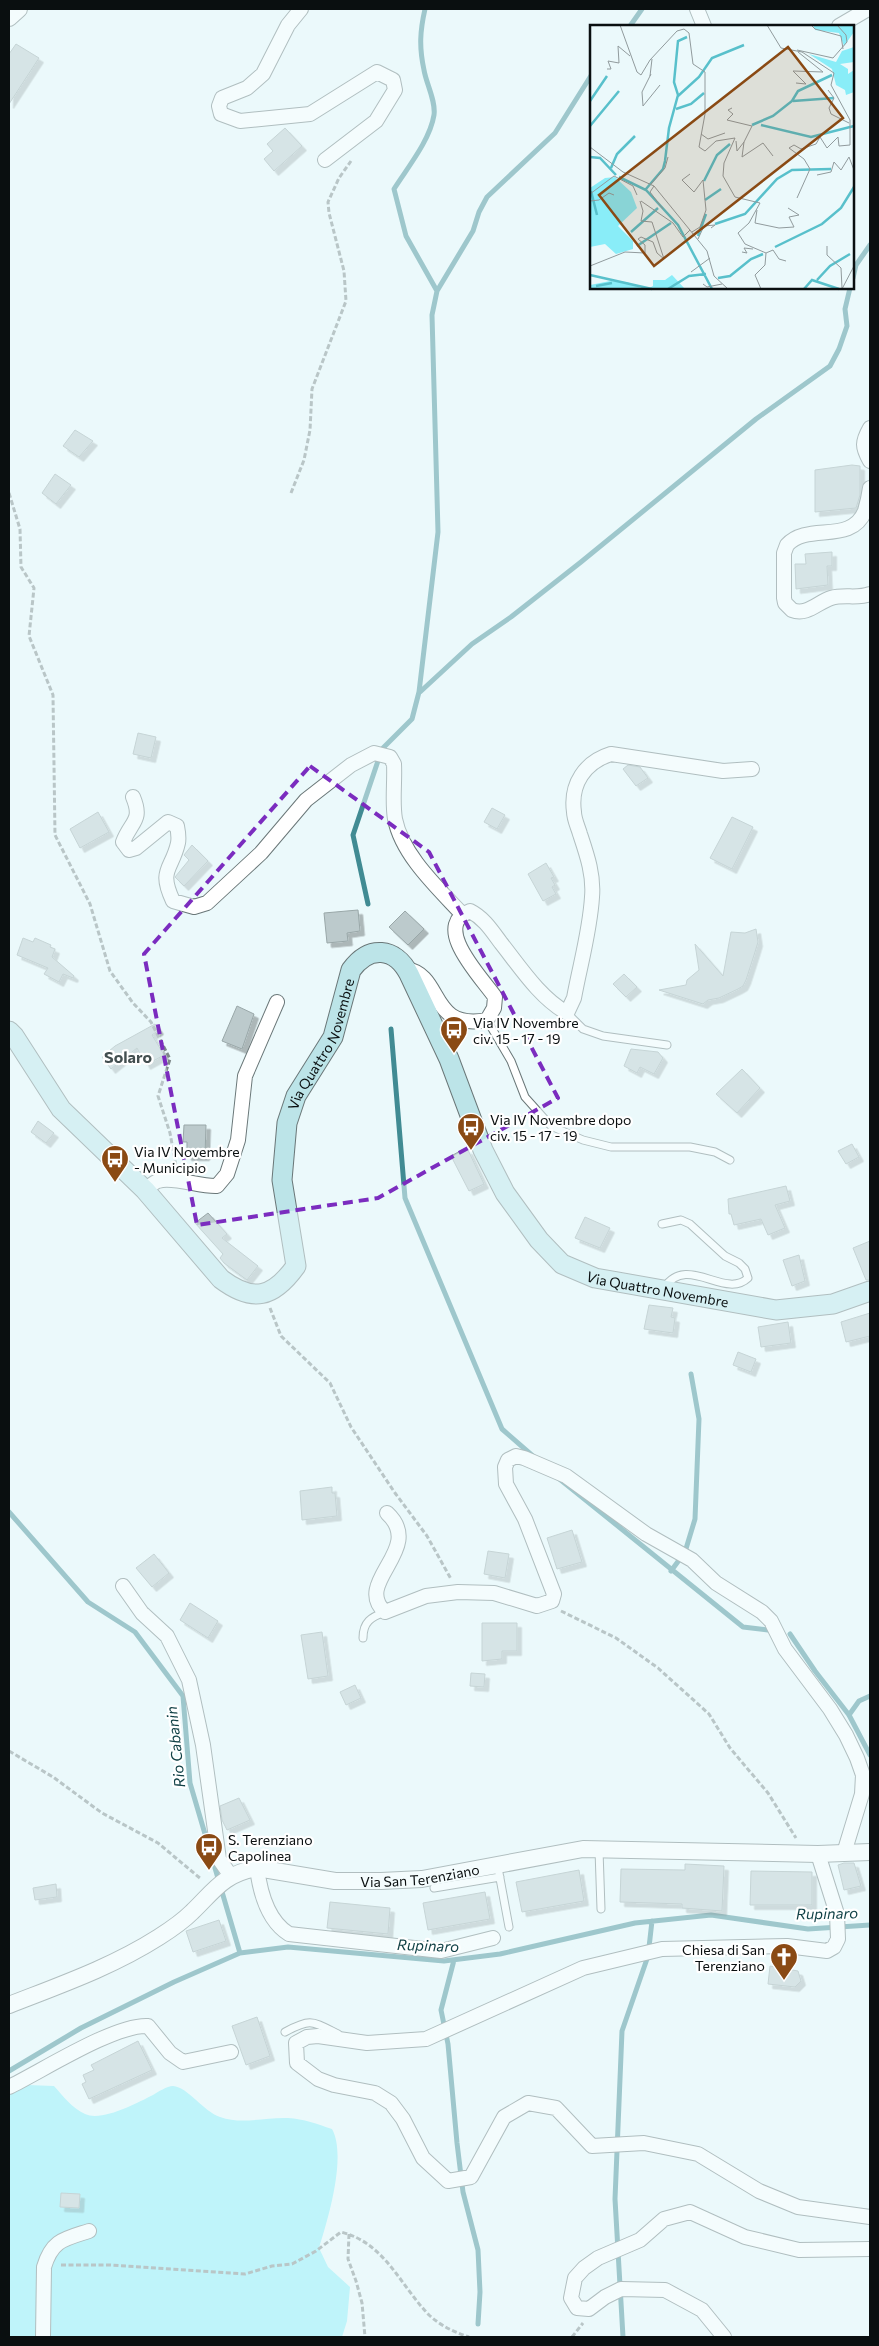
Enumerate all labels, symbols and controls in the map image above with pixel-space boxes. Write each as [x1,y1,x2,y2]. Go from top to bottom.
inset map [590,25,854,289]
street label: Via Quattro Novembre [284,976,357,1112]
place label: Via IV Novembre civ. 15 - 17 - 19 [473,1014,579,1047]
bus stop icon: Via IV Novembre civ. 15 - 17 - 19 [439,1015,469,1054]
district label: Solaro [104,1047,152,1066]
place label: Via IV Novembre dopo civ. 15 - 17 - 19 [490,1111,631,1144]
bus stop icon: Via IV Novembre dopo civ. 15 - 17 - 19 [456,1112,486,1151]
place label: Via IV Novembre - Municipio [134,1143,240,1176]
bus stop icon: Via IV Novembre - Municipio [100,1144,130,1183]
street label: Via Quattro Novembre [584,1267,730,1310]
water label: Rio Cabanin [162,1705,188,1789]
place label: S. Terenziano Capolinea [228,1831,313,1864]
bus stop icon: S. Terenziano Capolinea [194,1832,224,1871]
street label: Via San Terenziano [360,1860,481,1890]
water label: Rupinaro [796,1903,858,1923]
water label: Rupinaro [397,1935,459,1955]
place label: Chiesa di San Terenziano [682,1941,765,1974]
church icon: Chiesa di San Terenziano [769,1942,799,1981]

